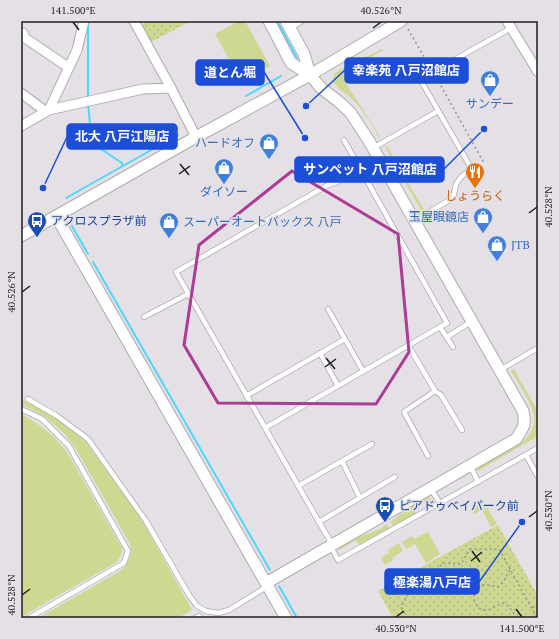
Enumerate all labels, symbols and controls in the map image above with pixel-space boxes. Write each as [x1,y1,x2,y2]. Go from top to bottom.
text: 141.500°E [51,4,96,17]
text: 40.526°N [361,4,402,17]
callout: 幸楽苑 八戸沼館店 [345,58,468,83]
callout: 道とん堀 [196,60,264,85]
text: 幸楽苑 八戸沼館店 [352,61,460,79]
text: 道とん堀 [204,63,256,81]
shop icon: サンデー [479,69,501,97]
place label: サンデー [466,96,514,111]
callout: 北大 八戸江陽店 [67,124,177,149]
text: 北大 八戸江陽店 [75,127,169,145]
shop icon: ハードオフ [258,132,280,160]
place label: ハードオフ [195,135,255,150]
shop icon: ダイソー [213,157,235,185]
callout: サンペット 八戸沼館店 [295,157,444,182]
text: サンペット 八戸沼館店 [303,160,437,178]
restaurant icon: しょうらく [464,161,486,189]
place label: ダイソー [200,184,248,199]
text: 40.528°N [542,186,555,228]
place label: しょうらく [445,188,505,203]
shop icon: 玉屋眼鏡店 [472,206,494,234]
place label: 玉屋眼鏡店 [409,209,469,224]
bus stop icon: アクロスプラザ前 [26,210,48,238]
shop icon: スーパーオートバックス 八戸 [158,211,180,239]
place label: アクロスプラザ前 [51,213,146,228]
place label: スーパーオートバックス 八戸 [183,214,341,229]
shop icon: JTB [486,234,508,262]
place label: JTB [511,237,530,252]
text: 40.526°N [5,271,18,313]
text: 40.530°N [542,490,555,532]
bus stop icon: ピアドゥベイパーク前 [374,495,396,523]
place label: ピアドゥベイパーク前 [399,498,519,513]
callout: 極楽湯八戸店 [385,569,479,594]
text: 極楽湯八戸店 [393,573,471,591]
text: 40.528°N [5,574,18,616]
text: 40.530°N [376,622,417,635]
text: 141.500°E [500,622,545,635]

